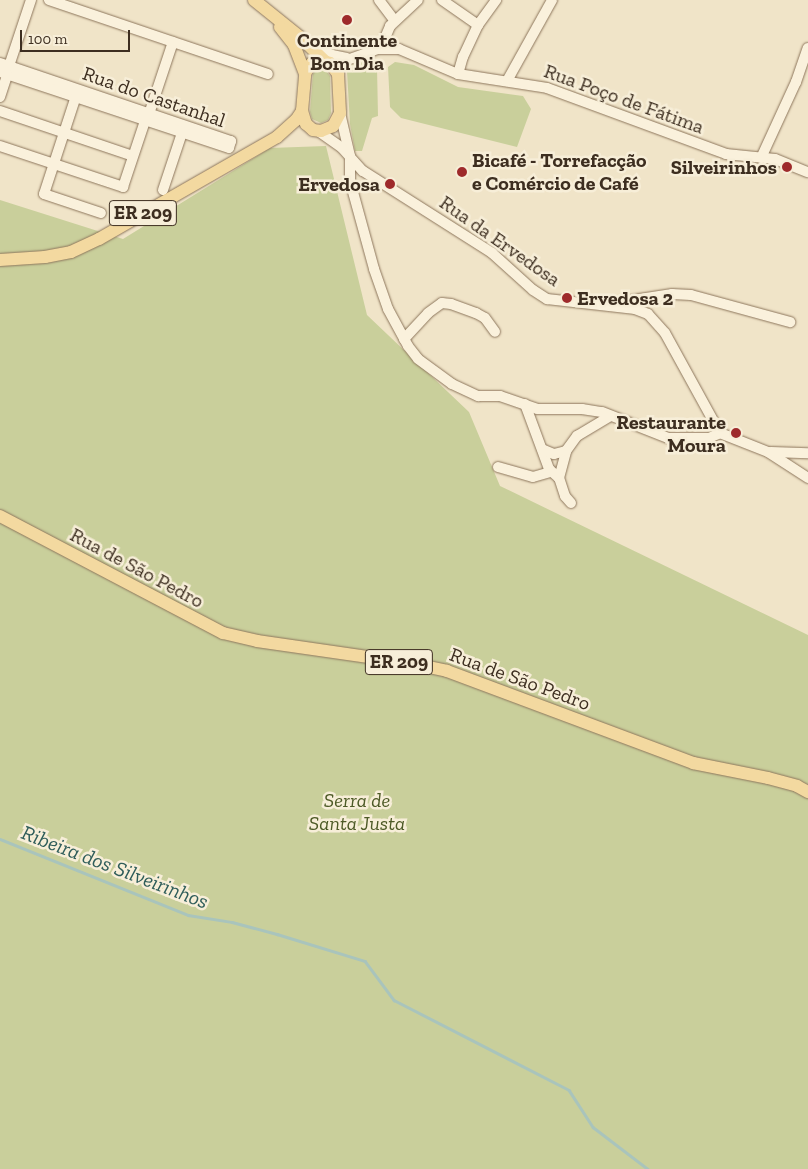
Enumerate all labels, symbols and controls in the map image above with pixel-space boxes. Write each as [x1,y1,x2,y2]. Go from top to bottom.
marker: Continente Bom Dia [341,14,353,26]
scale bar [22,20,132,52]
place label: Continente Bom Dia [297,28,397,75]
text: 100 m [28,30,67,48]
street label: Rua Poço de Fátima [541,59,707,139]
street label: Rua do Castanhal [79,61,229,133]
place label: Bicafé - Torrefacção e Comércio de Café [472,148,647,195]
place label: Silveirinhos [671,155,777,179]
marker: Silveirinhos [781,161,793,173]
marker: Bicafé - Torrefacção e Comércio de Café [456,166,468,178]
place label: Ervedosa [298,172,380,196]
marker: Ervedosa [384,178,396,190]
street label: Rua da Ervedosa [435,190,565,292]
road number: ER 209 [108,197,178,230]
place label: Ervedosa 2 [577,286,673,310]
marker: Ervedosa 2 [561,292,573,304]
place label: Restaurante Moura [616,410,726,457]
marker: Restaurante Moura [730,427,742,439]
street label: Rua de São Pedro [66,523,208,613]
street label: Rua de São Pedro [446,642,594,716]
road number: ER 209 [364,646,434,679]
park label: Serra de Santa Justa [309,789,405,836]
water label: Ribeira dos Silveirinhos [18,820,212,914]

